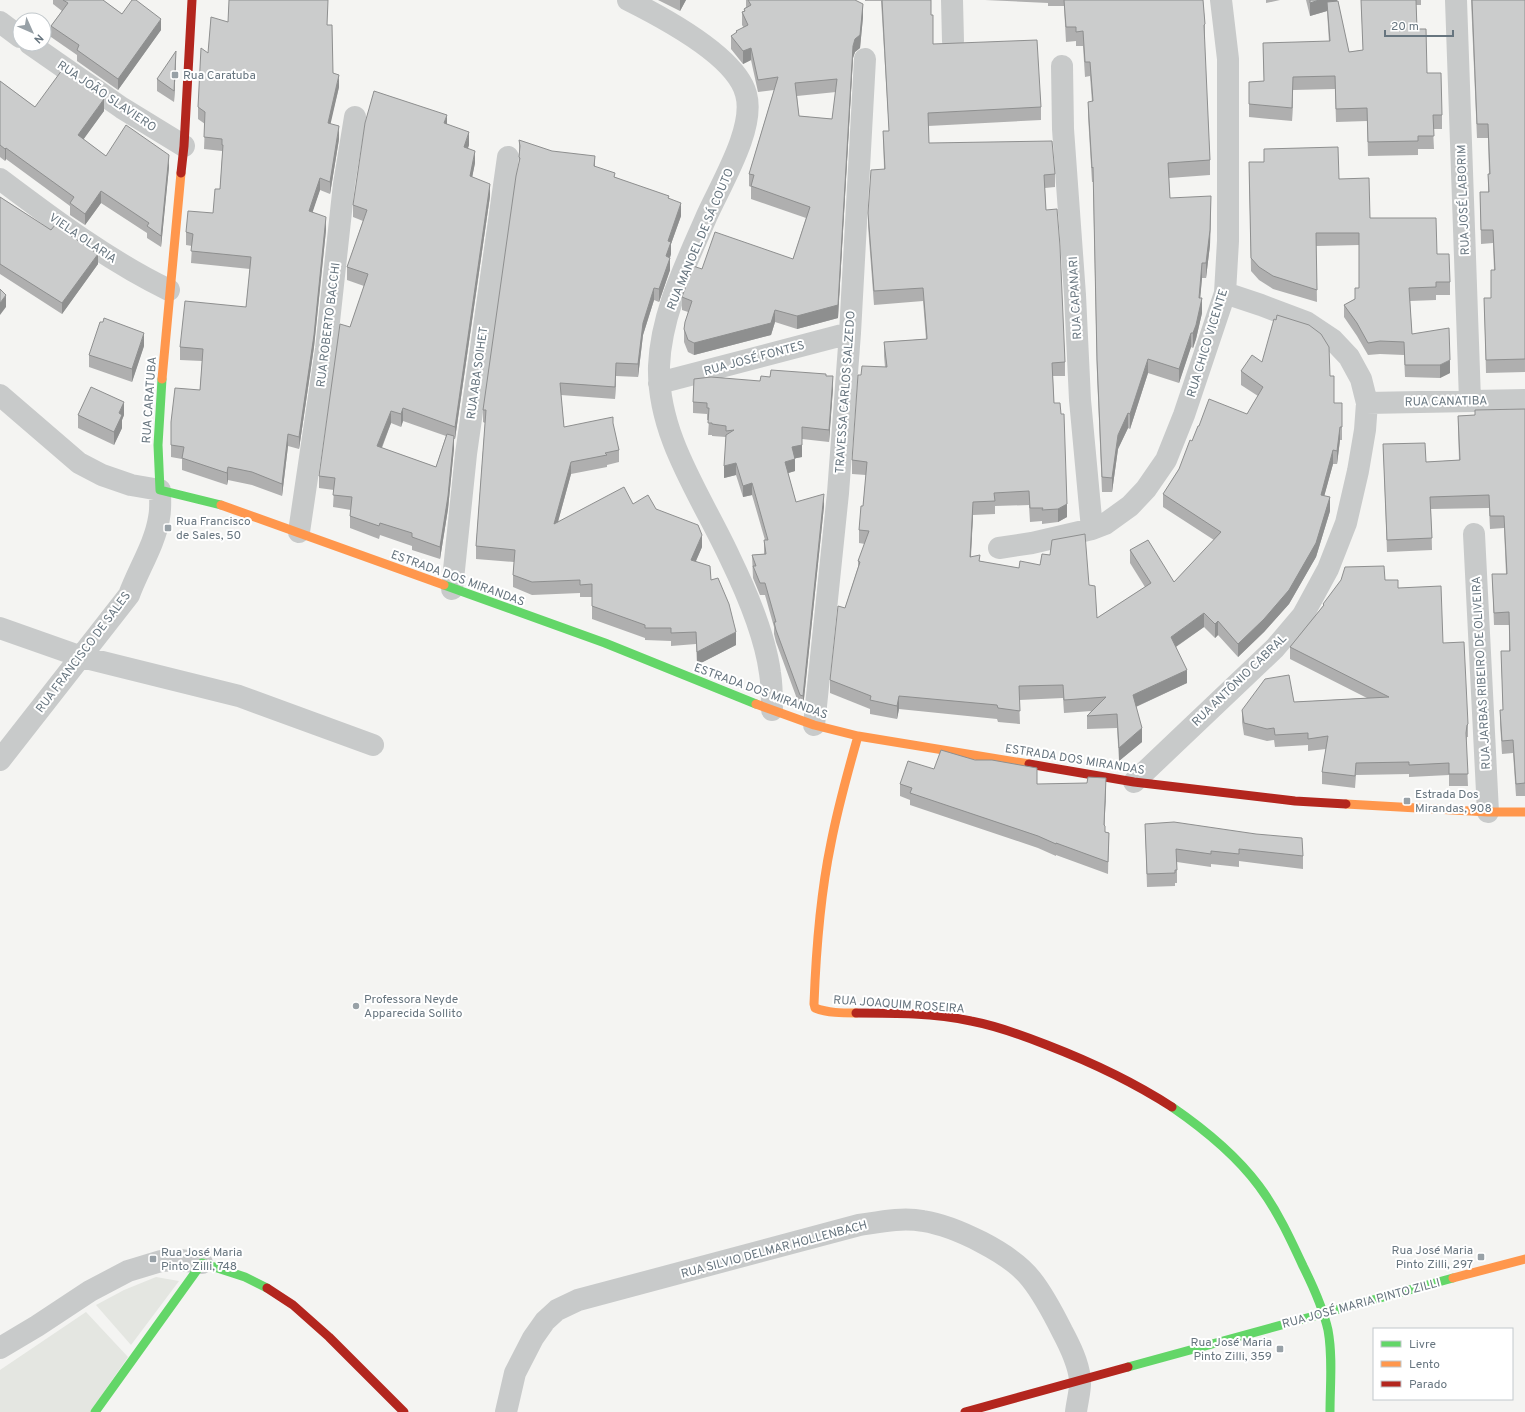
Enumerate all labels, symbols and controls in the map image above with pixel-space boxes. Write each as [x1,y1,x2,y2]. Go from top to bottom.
north arrow [12,12,52,52]
scale bar [1385,12,1453,38]
text: 20 m [1391,19,1419,35]
text: N [31,31,46,46]
street label: RUA JOÃO SLAVIERO [54,58,159,136]
place label: Rua Caratuba [183,68,256,84]
marker: Rua Caratuba [170,70,180,80]
street label: RUA JOSÉ LABORIM [1454,144,1474,256]
street label: RUA MANOEL DE SÁ COUTO [664,166,738,313]
street label: VIELA OLARIA [45,210,119,267]
street label: RUA CAPANARI [1066,256,1086,340]
street label: RUA ROBERTO BACCHI [313,262,345,388]
street label: RUA CHICO VICENTE [1184,287,1232,400]
street label: TRAVESSA CARLOS SALZEDO [832,310,860,474]
street label: RUA ABA SOIHET [464,326,492,420]
street label: RUA JOSÉ FONTES [702,338,806,380]
street label: RUA CARATUBA [139,356,161,444]
street label: RUA CANATIBA [1405,393,1487,411]
place label: Rua Francisco de Sales, 50 [176,514,251,544]
marker: Rua Francisco de Sales, 50 [163,523,173,533]
street label: ESTRADA DOS MIRANDAS [388,547,527,611]
street label: RUA JARBAS RIBEIRO DE OLIVEIRA [1469,576,1495,770]
street label: RUA FRANCISCO DE SALES [33,589,135,717]
street label: RUA ANTÔNIO CABRAL [1189,631,1291,730]
street label: ESTRADA DOS MIRANDAS [691,660,830,724]
street label: ESTRADA DOS MIRANDAS [1004,741,1146,779]
place label: Estrada Dos Mirandas, 908 [1415,787,1492,817]
marker: Estrada Dos Mirandas, 908 [1402,796,1412,806]
place label: Professora Neyde Apparecida Sollito [364,992,463,1022]
street label: RUA JOAQUIM ROSEIRA [833,992,965,1018]
marker: Professora Neyde Apparecida Sollito [351,1001,361,1011]
street label: RUA SILVIO DELMAR HOLLENBACH [679,1217,869,1283]
place label: Rua José Maria Pinto Zilli, 297 [1392,1243,1473,1273]
place label: Rua José Maria Pinto Zilli, 748 [161,1245,242,1275]
marker: Rua José Maria Pinto Zilli, 297 [1476,1252,1486,1262]
marker: Rua José Maria Pinto Zilli, 748 [148,1254,158,1264]
street label: RUA JOSÉ MARIA PINTO ZILLI [1280,1275,1442,1333]
legend [1373,1328,1513,1400]
place label: Rua José Maria Pinto Zilli, 359 [1191,1335,1272,1365]
text: Livre [1409,1337,1436,1353]
marker: Rua José Maria Pinto Zilli, 359 [1275,1344,1285,1354]
text: Lento [1409,1357,1440,1373]
text: Parado [1409,1377,1447,1393]

